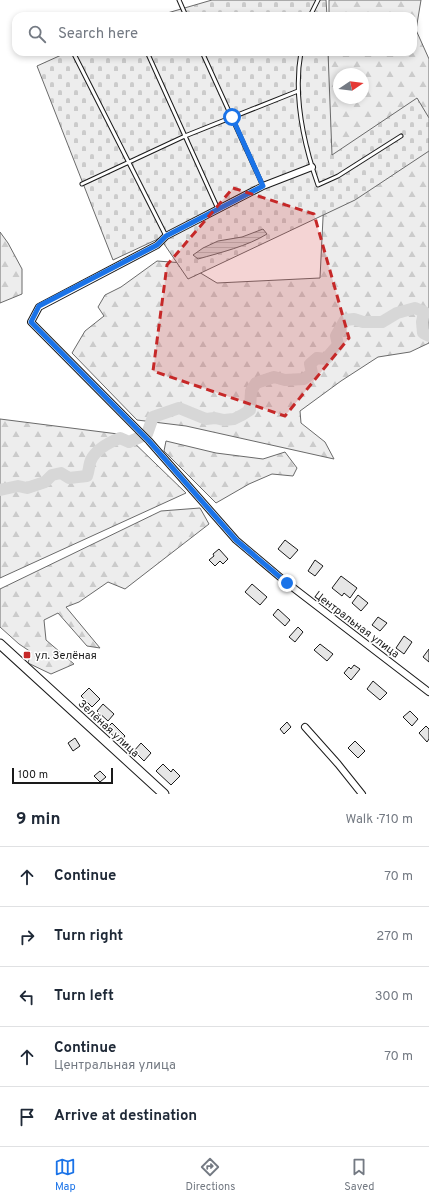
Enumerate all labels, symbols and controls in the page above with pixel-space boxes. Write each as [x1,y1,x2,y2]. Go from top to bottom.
search box [12,12,417,56]
icon: search [26,23,48,45]
text: Search here [58,25,138,44]
north arrow [333,68,369,104]
route start [223,108,241,126]
route end [278,574,296,592]
street label: Центральная улица [311,588,402,662]
place label: ул. Зелёная [35,649,97,663]
marker: ул. Зелёная [22,650,32,660]
street label: Зелёная улица [75,697,142,761]
scale bar [12,766,113,785]
text: 100 m [18,768,48,782]
text: 9 min [16,809,60,831]
text: Walk · 710 m [345,812,413,828]
icon: ahead [16,866,38,888]
text: Continue [54,867,116,886]
text: 70 m [384,869,413,885]
icon: right [16,926,38,948]
text: Turn right [54,927,123,946]
text: 270 m [376,929,413,945]
icon: left [16,986,38,1008]
text: Turn left [54,987,114,1006]
text: 300 m [375,989,413,1005]
text: Continue [54,1039,116,1058]
icon: ahead [16,1046,38,1068]
text: 70 m [384,1049,413,1065]
text: Центральная улица [54,1058,176,1074]
icon: arrive [16,1106,38,1128]
text: Arrive at destination [54,1107,197,1126]
tab: Map [54,1156,76,1194]
tab: Directions [185,1156,235,1194]
tab: Saved [344,1156,375,1194]

